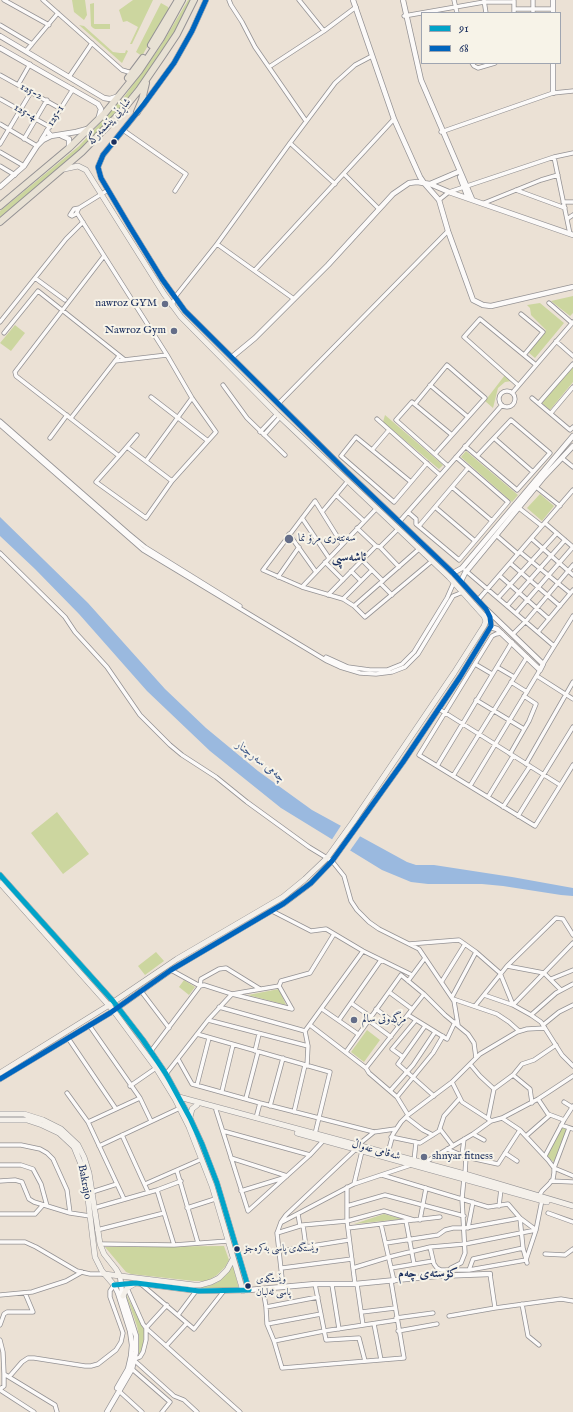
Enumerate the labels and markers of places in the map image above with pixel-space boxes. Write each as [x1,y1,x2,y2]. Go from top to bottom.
unlabelled marker [109,137,119,147]
place label: nawroz GYM [95,297,157,311]
marker: nawroz GYM [160,299,170,309]
place label: Nawroz Gym [105,324,166,338]
marker: Nawroz Gym [169,326,179,336]
place label: سەنتەرى مرۆ نما [298,532,356,546]
marker: سەنتەرى مرۆ نما [283,533,295,545]
place label: مزگەوتی سالم [362,1013,406,1027]
marker: مزگەوتی سالم [349,1015,359,1025]
place label: shnyar fitness [432,1150,493,1164]
marker: shnyar fitness [419,1152,429,1162]
place label: وێستگەی پاسی بەکرەجۆ [244,1243,319,1255]
marker: وێستگەی پاسی بەکرەجۆ [232,1244,242,1254]
place label: وێستگەی پاسی ئەلبان [256,1274,291,1298]
marker: وێستگەی پاسی ئەلبان [243,1281,253,1291]

